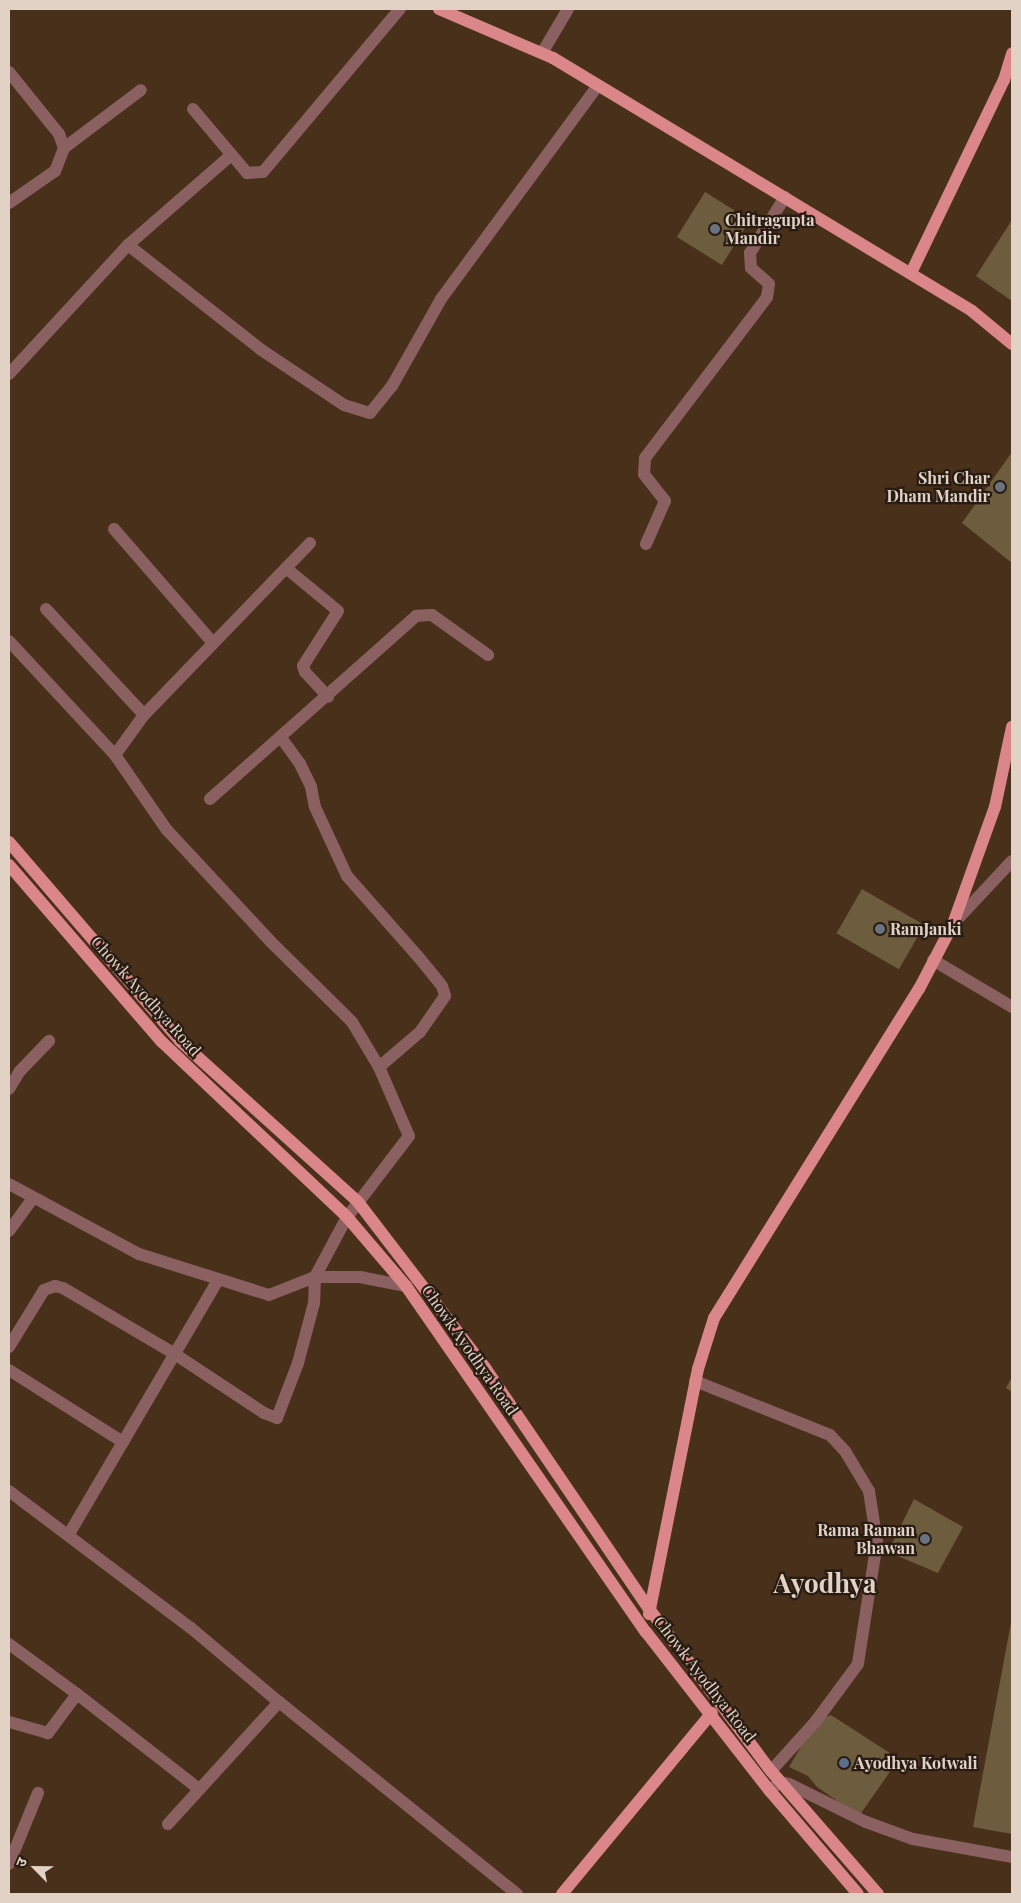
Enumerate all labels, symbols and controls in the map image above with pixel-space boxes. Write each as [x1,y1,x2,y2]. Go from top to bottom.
place label: Chitragupta Mandir [725,210,815,248]
marker: Chitragupta Mandir [709,223,721,235]
place label: Shri Char Dham Mandir [887,468,990,506]
marker: Shri Char Dham Mandir [994,481,1006,493]
place label: RamJanki [890,919,962,939]
marker: RamJanki [874,923,886,935]
street label: Chowk Ayodhya Road [87,932,205,1060]
street label: Chowk Ayodhya Road [418,1281,522,1419]
place label: Rama Raman Bhawan [817,1520,915,1558]
marker: Rama Raman Bhawan [919,1533,931,1545]
district label: Ayodhya [774,1567,876,1599]
street label: Chowk Ayodhya Road [650,1612,760,1746]
place label: Ayodhya Kotwali [854,1753,978,1773]
marker: Ayodhya Kotwali [838,1757,850,1769]
north arrow [10,1843,60,1893]
text: उ [10,1854,31,1869]

